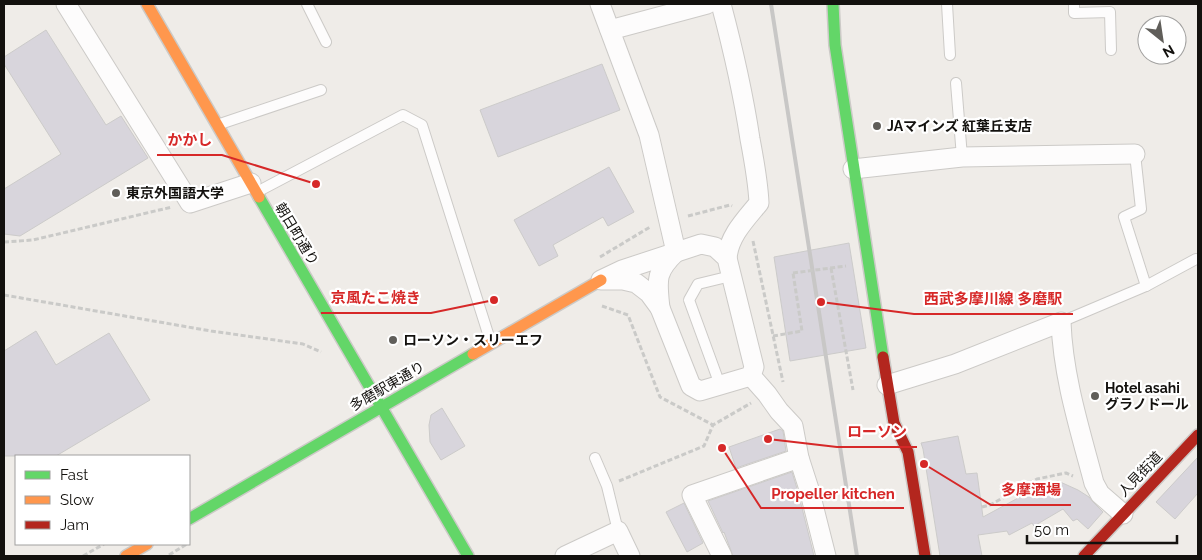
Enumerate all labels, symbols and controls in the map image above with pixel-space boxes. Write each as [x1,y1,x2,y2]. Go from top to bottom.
north arrow [1137,15,1187,65]
text: N [1160,42,1177,61]
place label: JAマインズ 紅葉丘支店 [887,118,1032,134]
marker: JAマインズ 紅葉丘支店 [871,120,883,132]
callout: かかし [157,125,222,155]
text: かかし [167,131,213,149]
place label: 東京外国語大学 [126,185,224,201]
marker: 東京外国語大学 [110,187,122,199]
street label: 朝日町通り [272,200,322,268]
callout: 京風たこ焼き [321,283,431,313]
callout: 西武多摩川線 多磨駅 [914,284,1073,314]
text: 京風たこ焼き [331,289,421,307]
text: 西武多摩川線 多磨駅 [924,290,1062,308]
place label: ローソン・スリーエフ [403,332,543,348]
marker: ローソン・スリーエフ [387,334,399,346]
street label: 多磨駅東通り [347,358,427,414]
place label: Hotel asahi グラノドール [1105,380,1189,412]
marker: Hotel asahi グラノドール [1089,390,1101,402]
callout: ローソン [837,417,917,447]
text: ローソン [847,423,907,441]
street label: 人見街道 [1115,448,1165,500]
legend [15,455,190,545]
text: Fast [60,466,88,484]
callout: 多摩酒場 [991,475,1071,505]
callout: Propeller kitchen [761,478,904,508]
text: 多摩酒場 [1001,481,1061,499]
text: Propeller kitchen [771,485,895,503]
text: Slow [60,491,94,509]
scale bar [1027,512,1177,544]
text: Jam [60,516,89,534]
text: 50 m [1034,521,1069,539]

